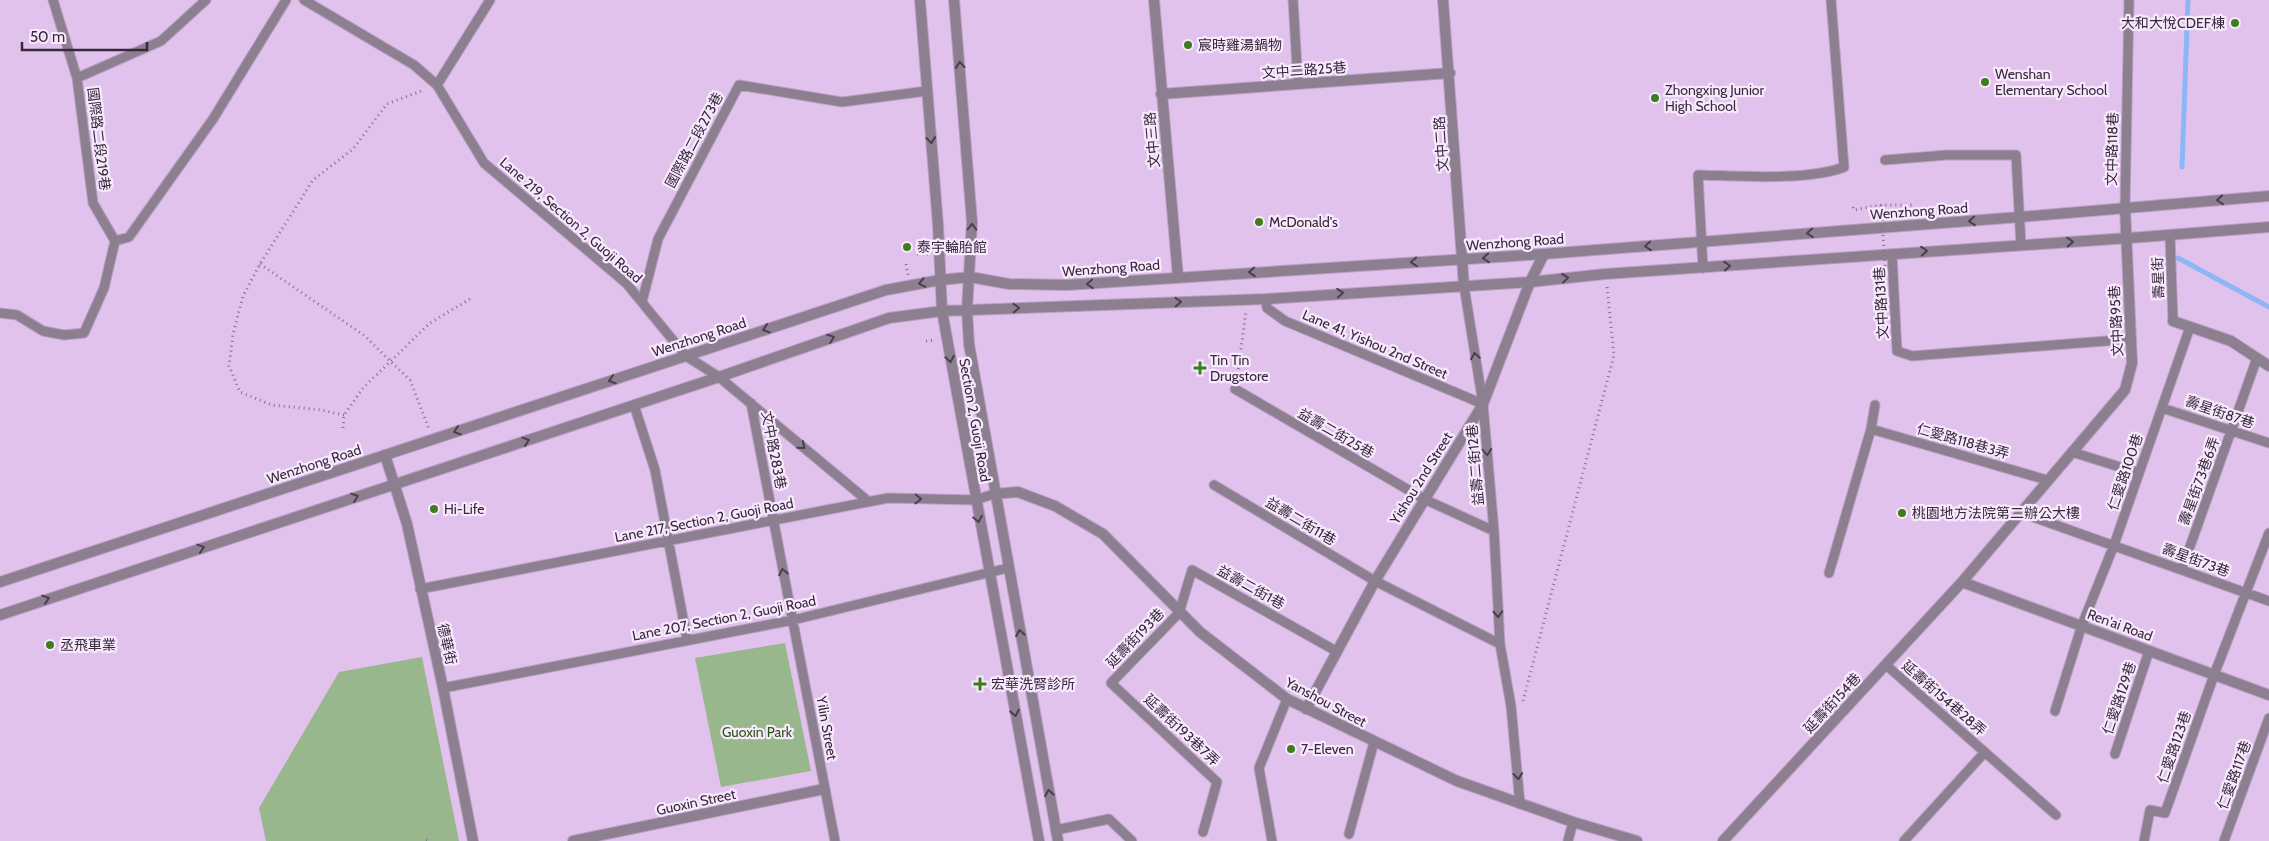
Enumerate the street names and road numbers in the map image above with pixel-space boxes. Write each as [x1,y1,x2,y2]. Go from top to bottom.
street label: 文中二路25巷 [1261,58,1347,82]
street label: 國際路二段219巷 [84,86,114,192]
street label: 國際路二段273巷 [661,89,727,191]
street label: 文中三路 [1141,111,1163,169]
street label: 文中路118巷 [2102,112,2122,186]
street label: 文中二路 [1430,115,1452,173]
street label: Lane 219, Section 2, Guoji Road [496,153,646,287]
street label: Wenzhong Road [1870,199,1968,223]
street label: Wenzhong Road [1466,230,1564,254]
street label: Wenzhong Road [1062,256,1160,280]
street label: 壽星街 [2148,257,2168,299]
street label: 文中路131巷 [1870,266,1892,340]
street label: 文中路95巷 [2105,285,2127,357]
street label: Lane 41, Yishou 2nd Street [1300,305,1450,383]
street label: Wenzhong Road [650,313,748,361]
street label: Section 2, Guoji Road [955,357,995,483]
street label: 壽星街87巷 [2183,392,2257,432]
street label: 益壽二街25巷 [1295,404,1377,462]
street label: 文中路283巷 [758,409,790,491]
street label: 仁愛路118巷3弄 [1915,419,2011,463]
street label: 益壽二街12巷 [1462,423,1488,507]
street label: Yishou 2nd Street [1385,428,1457,528]
street label: 仁愛路100巷 [2103,431,2147,513]
street label: 壽星街73巷6弄 [2175,434,2223,528]
street label: Wenzhong Road [265,440,363,488]
street label: 益壽二街11巷 [1262,493,1340,549]
street label: Lane 217, Section 2, Guoji Road [613,494,795,546]
street label: 壽星街73巷 [2160,539,2232,581]
street label: 益壽二街1巷 [1214,561,1288,613]
street label: Lane 207, Section 2, Guoji Road [631,591,817,645]
street label: 延壽街193巷 [1102,604,1168,672]
street label: Ren'ai Road [2085,605,2155,645]
street label: 德華街 [434,622,460,666]
street label: 延壽街154巷28弄 [1898,656,1990,740]
street label: 仁愛路129巷 [2098,659,2140,737]
street label: 延壽街154巷 [1799,669,1865,737]
street label: Yanshou Street [1282,673,1370,731]
street label: 延壽街193巷7弄 [1140,690,1224,770]
street label: Yilin Street [812,694,842,762]
street label: 仁愛路123巷 [2153,708,2195,786]
street label: 仁愛路117巷 [2213,738,2255,812]
street label: Guoxin Street [655,785,738,819]

